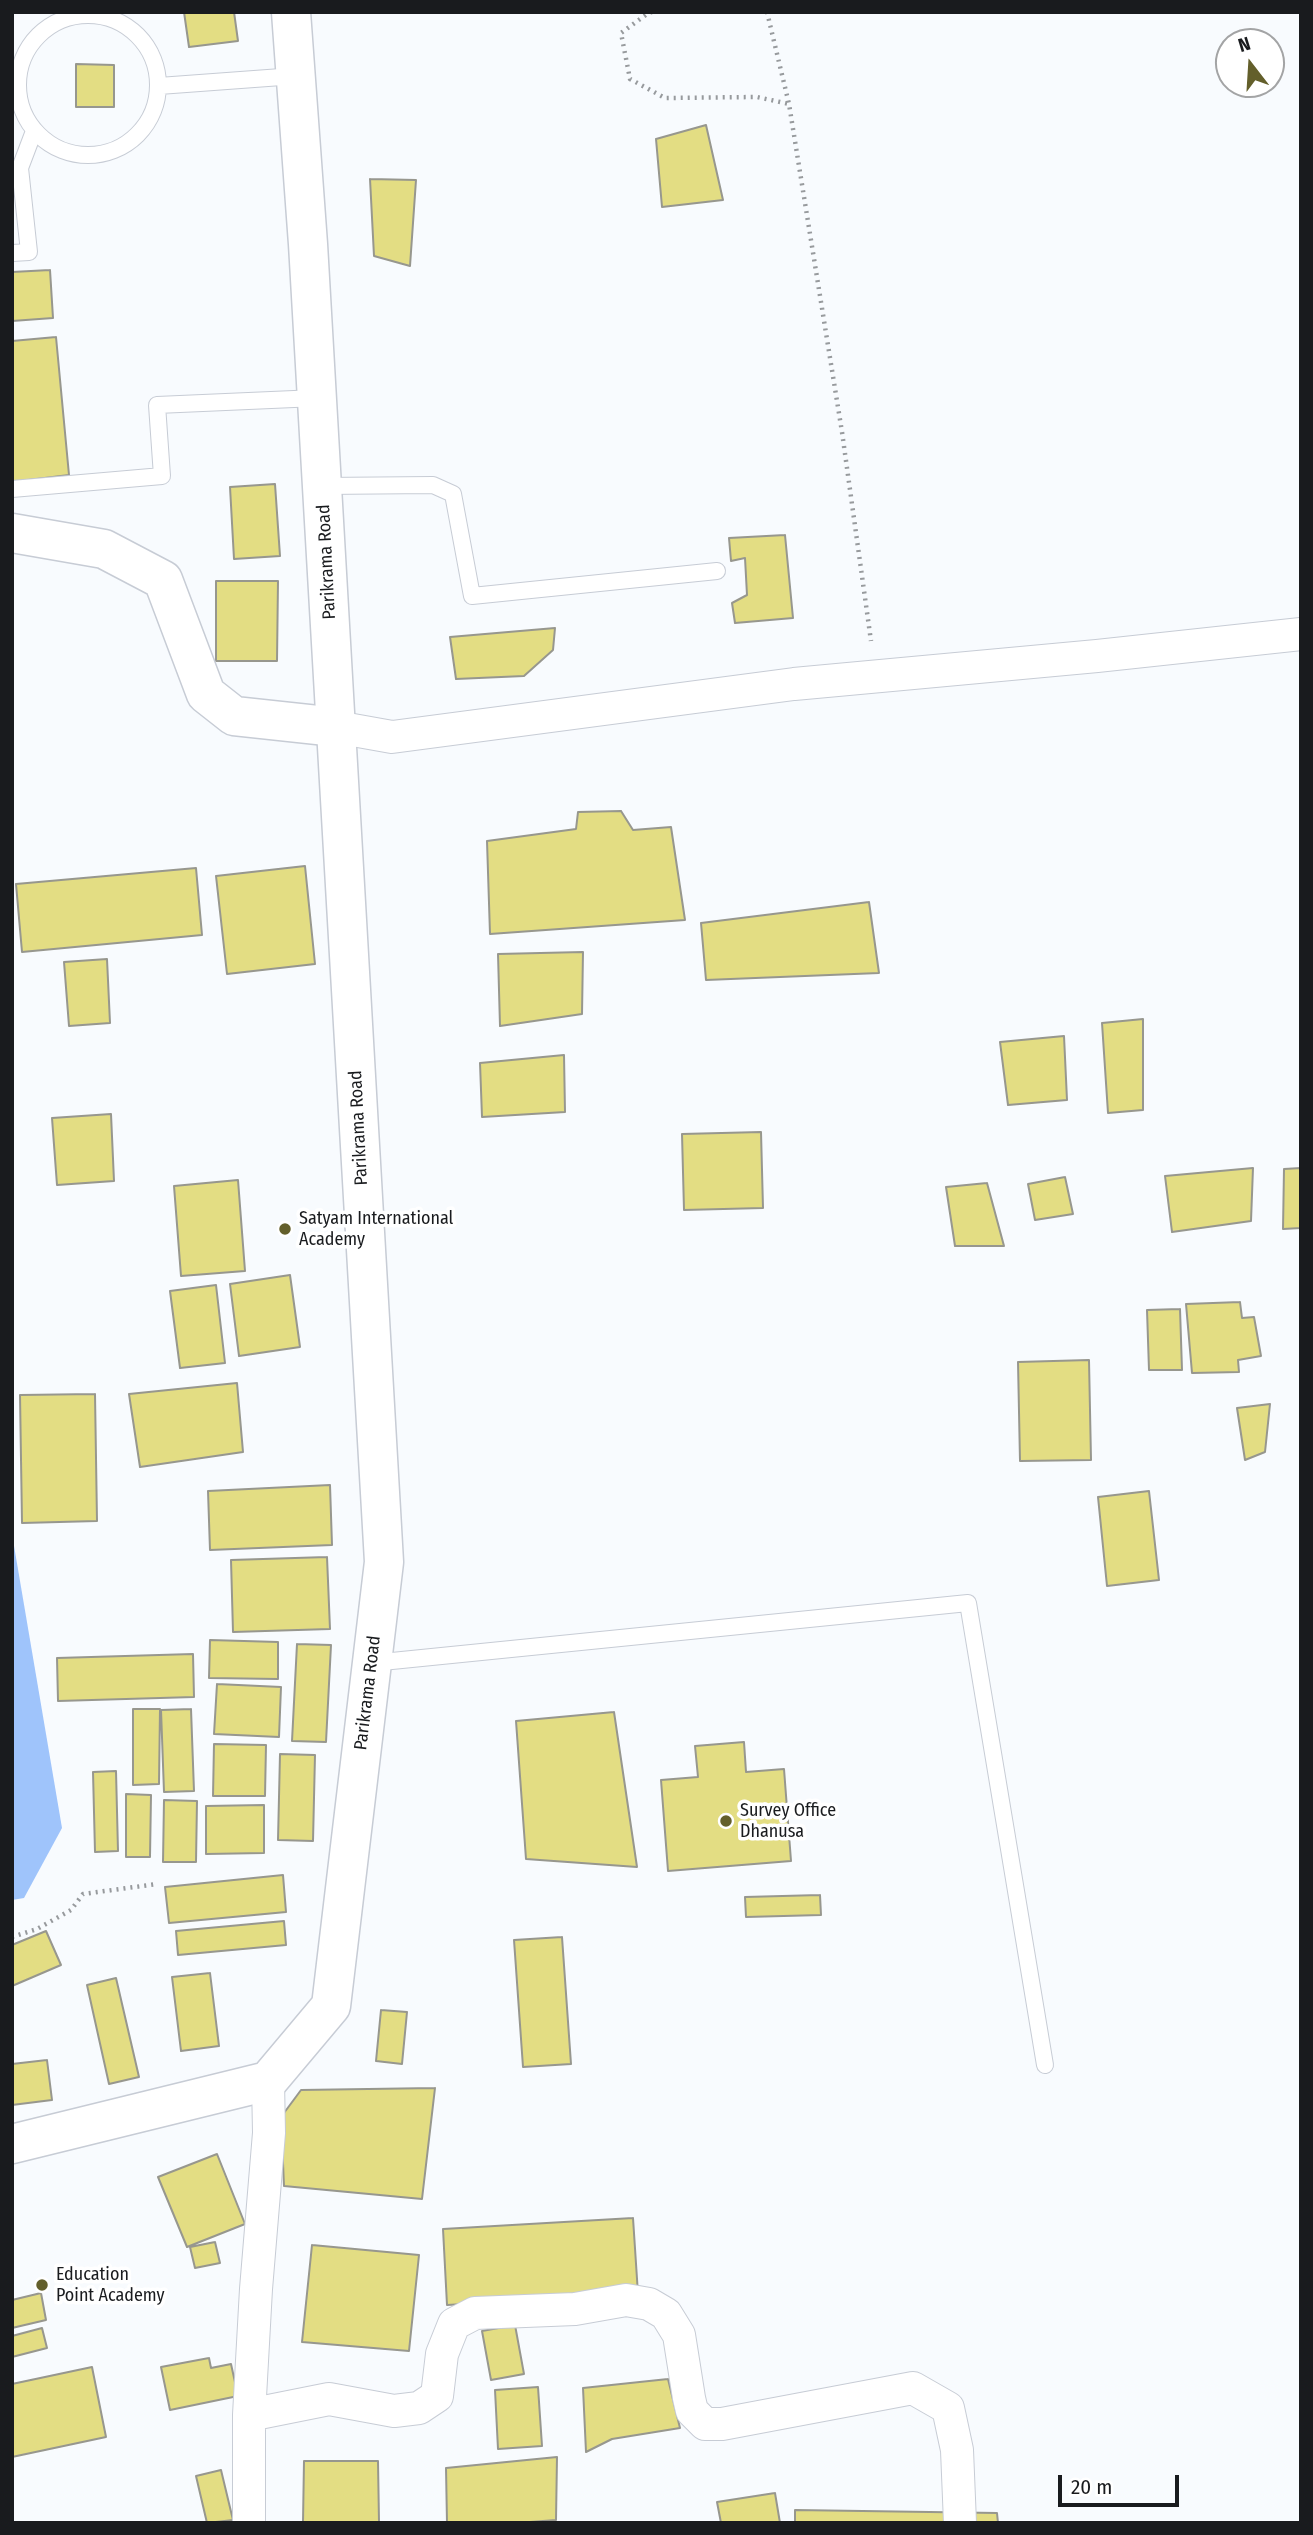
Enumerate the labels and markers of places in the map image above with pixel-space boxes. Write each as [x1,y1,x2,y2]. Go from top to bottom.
place label: Satyam International Academy [299,1208,453,1250]
marker: Satyam International Academy [277,1221,293,1237]
place label: Survey Office Dhanusa [740,1800,836,1842]
marker: Survey Office Dhanusa [718,1813,734,1829]
place label: Education Point Academy [56,2264,165,2306]
marker: Education Point Academy [34,2277,50,2293]

